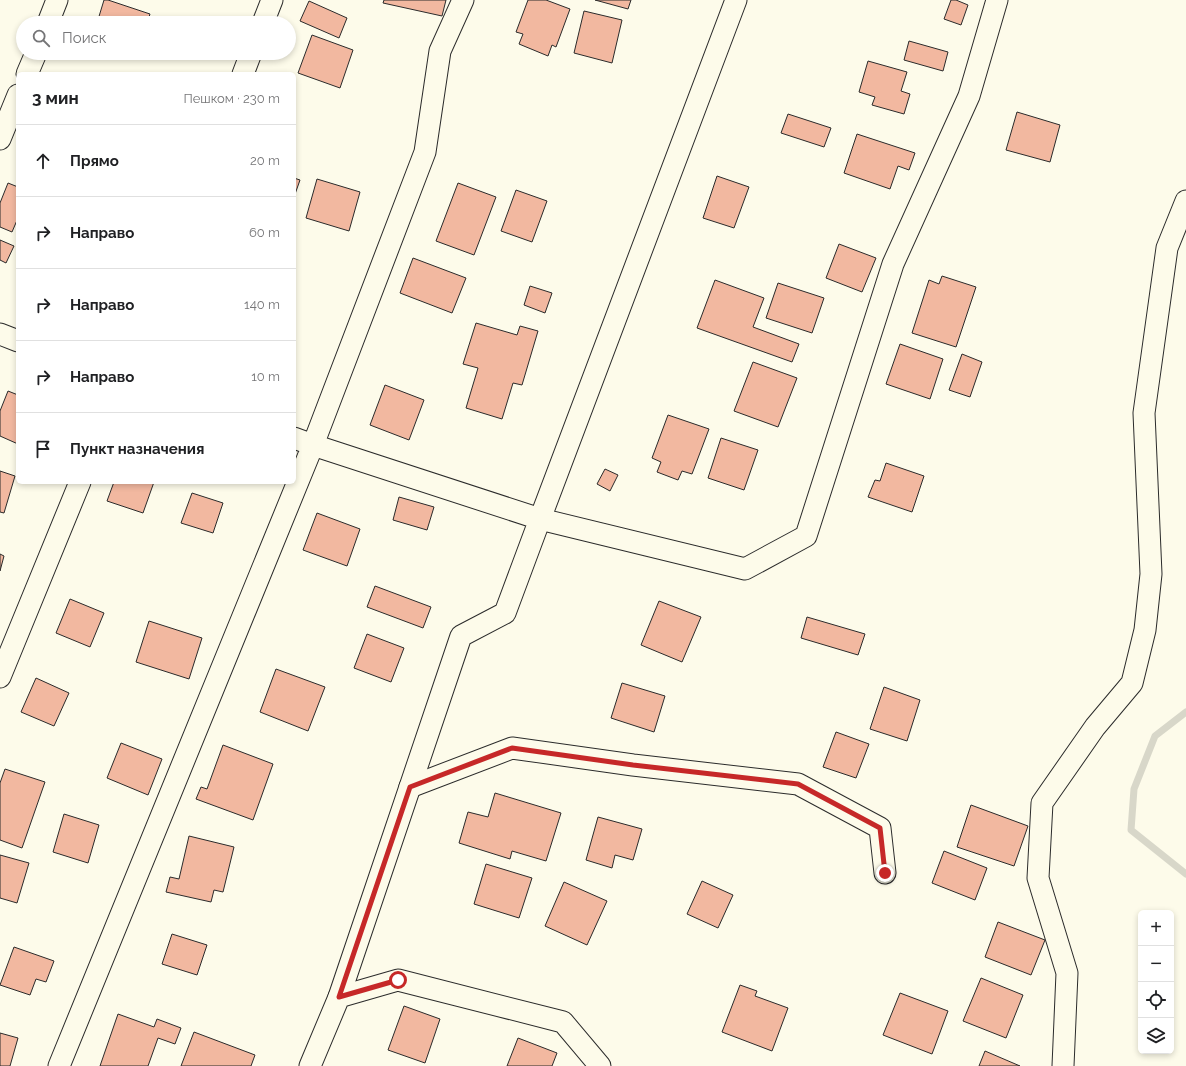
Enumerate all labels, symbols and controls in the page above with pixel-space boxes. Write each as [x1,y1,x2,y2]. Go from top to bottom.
search box [16,16,296,60]
icon: search [30,27,52,49]
text: Поиск [62,29,107,47]
text: 3 мин [32,88,79,108]
text: Пешком · 230 m [183,91,280,106]
icon: ahead [32,150,54,172]
text: Прямо [70,152,119,170]
text: 20 m [250,153,280,168]
icon: right [32,222,54,244]
text: Направо [70,224,134,242]
text: 60 m [249,225,280,240]
icon: right [32,294,54,316]
text: Направо [70,296,134,314]
text: 140 m [244,297,280,312]
icon: right [32,366,54,388]
text: Направо [70,368,134,386]
text: 10 m [251,369,280,384]
icon: arrive [32,438,54,460]
text: Пункт назначения [70,440,204,458]
route end [876,864,894,882]
map controls [1138,910,1174,1054]
button: + [1138,910,1174,946]
button: − [1138,946,1174,982]
route start [389,971,407,989]
button: locate [1138,982,1174,1018]
button: layers [1138,1018,1174,1054]

